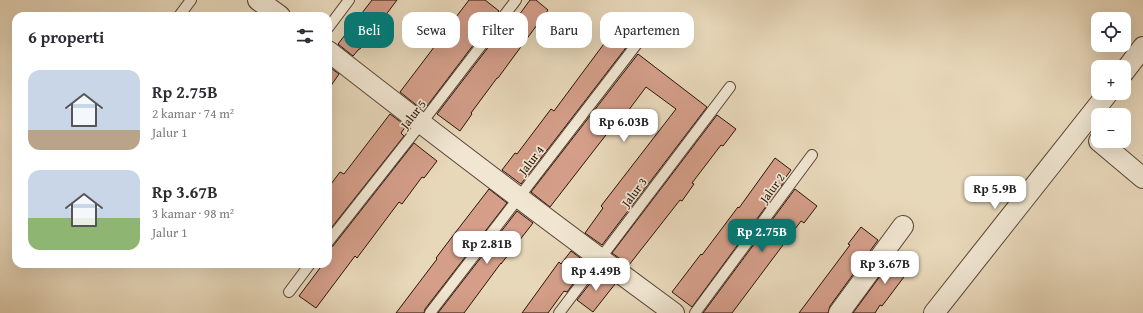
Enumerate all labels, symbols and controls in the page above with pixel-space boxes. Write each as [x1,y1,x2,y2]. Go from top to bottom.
chip: Beli [344,12,394,48]
chip: Sewa [402,12,460,48]
chip: Filter [468,12,528,48]
chip: Baru [536,12,592,48]
chip: Apartemen [600,12,694,48]
map controls [1091,12,1131,148]
button: locate [1091,12,1131,52]
text: 6 properti [28,24,104,49]
icon: filters [294,25,316,47]
button: + [1091,60,1131,100]
text: Rp 2.75B [152,79,218,104]
icon: home [60,86,108,134]
street label: Jalur 5 [395,96,430,134]
text: 2 kamar · 74 m² [152,104,234,123]
button: − [1091,108,1131,148]
pin: Rp 6.03B [583,109,665,143]
text: Rp 6.03B [599,112,649,131]
text: Jalur 1 [152,123,187,142]
street label: Jalur 4 [513,142,548,180]
street label: Jalur 2 [754,170,789,208]
street label: Jalur 3 [616,174,651,212]
pin: Rp 5.9B [958,176,1032,210]
text: Rp 3.67B [152,179,218,204]
text: Rp 5.9B [973,179,1017,198]
icon: home [60,186,108,234]
text: 3 kamar · 98 m² [152,204,234,223]
pin: Rp 2.75B [721,219,803,253]
text: Rp 2.75B [737,222,787,241]
text: Jalur 1 [152,223,187,242]
pin: Rp 2.81B [446,231,528,265]
text: Rp 2.81B [462,234,512,253]
pin: Rp 3.67B [844,251,926,285]
text: Rp 3.67B [860,254,910,273]
pin: Rp 4.49B [555,258,637,292]
text: Rp 4.49B [571,261,621,280]

